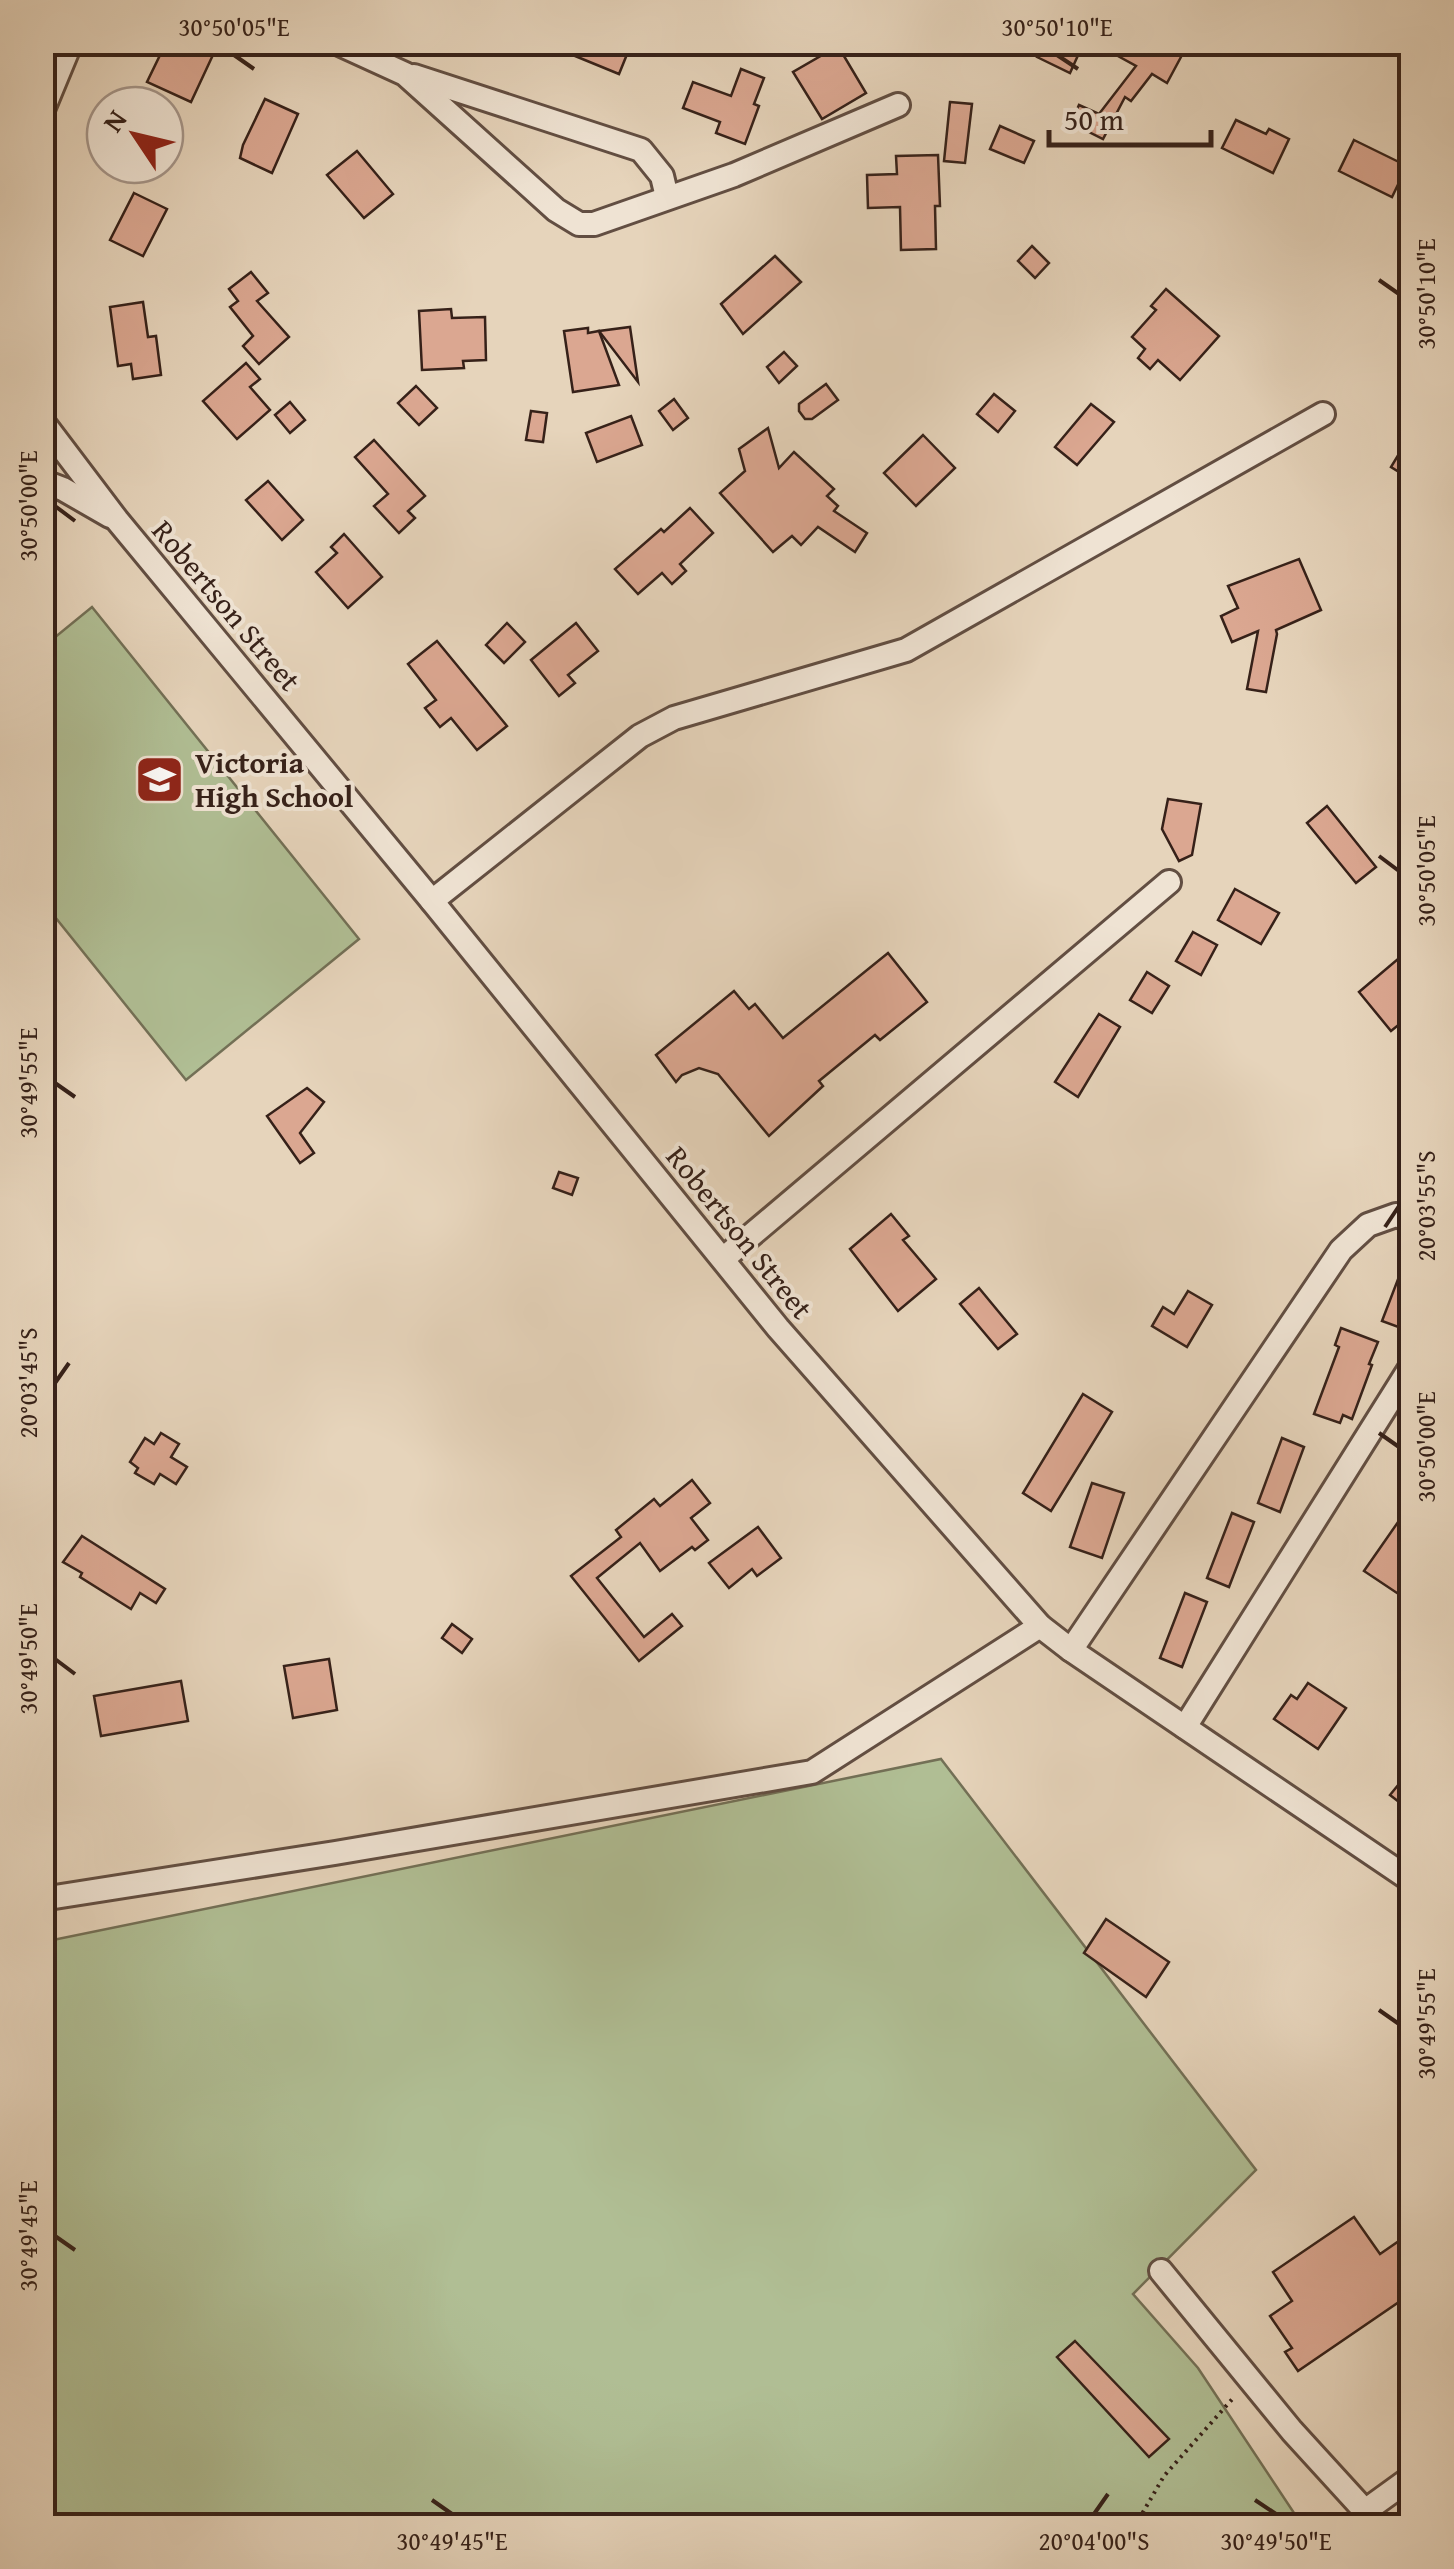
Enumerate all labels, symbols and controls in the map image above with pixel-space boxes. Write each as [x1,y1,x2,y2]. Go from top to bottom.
text: 30°50'05"E [178,9,290,45]
text: 30°50'10"E [1001,9,1113,45]
north arrow [85,85,185,185]
scale bar [1049,85,1212,147]
text: 50 m [1064,97,1124,141]
text: N [92,101,136,140]
text: 30°50'10"E [1408,238,1444,350]
text: 30°50'00"E [10,450,46,562]
street label: Robertson Street [142,510,312,701]
place label: Victoria High School [195,740,353,818]
school or university icon: Victoria High School [134,753,186,805]
text: 30°50'05"E [1408,815,1444,927]
text: 30°49'55"E [10,1027,46,1139]
street label: Robertson Street [656,1136,824,1328]
text: 20°03'55"S [1408,1151,1444,1261]
text: 20°03'45"S [10,1328,46,1438]
text: 30°50'00"E [1408,1391,1444,1503]
text: 30°49'50"E [10,1603,46,1715]
text: 30°49'55"E [1408,1968,1444,2080]
text: 30°49'45"E [10,2180,46,2292]
text: 30°49'45"E [396,2523,508,2559]
text: 20°04'00"S [1039,2523,1149,2559]
text: 30°49'50"E [1220,2523,1332,2559]

